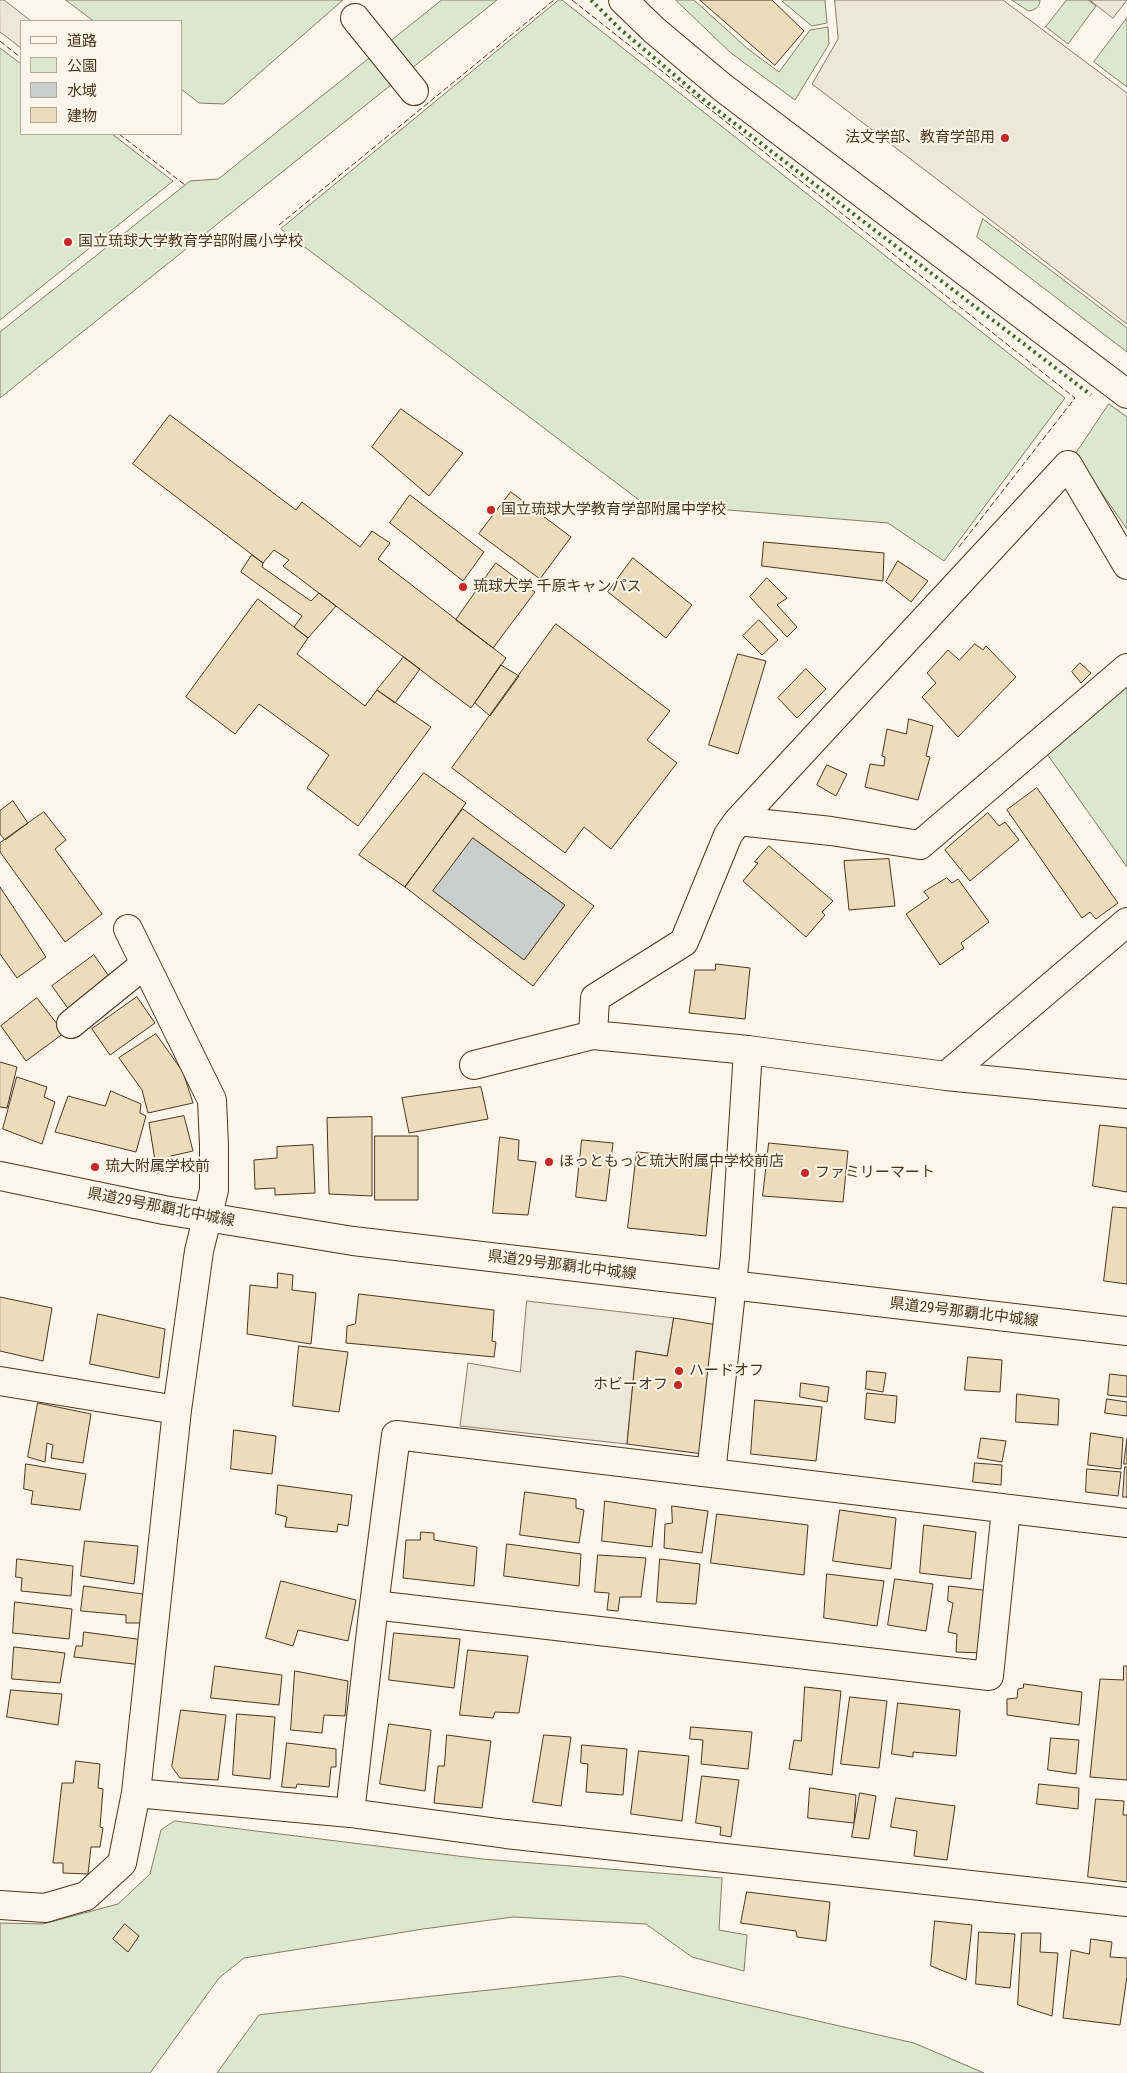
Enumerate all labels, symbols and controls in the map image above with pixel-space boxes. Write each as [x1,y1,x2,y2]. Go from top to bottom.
legend [20,20,182,135]
text: 道路 [67,32,97,50]
text: 公園 [67,57,97,75]
text: 水域 [67,82,97,100]
text: 建物 [67,107,97,125]
place label: 法文学部、教育学部用 [845,129,995,147]
marker: 法文学部、教育学部用 [999,132,1011,144]
place label: 国立琉球大学教育学部附属小学校 [78,233,303,251]
marker: 国立琉球大学教育学部附属小学校 [62,236,74,248]
place label: 国立琉球大学教育学部附属中学校 [501,501,726,519]
marker: 国立琉球大学教育学部附属中学校 [485,504,497,516]
place label: 琉球大学 千原キャンパス [473,578,641,596]
marker: 琉球大学 千原キャンパス [457,581,469,593]
place label: ほっともっと琉大附属中学校前店 [559,1153,784,1171]
marker: ほっともっと琉大附属中学校前店 [543,1156,555,1168]
place label: 琉大附属学校前 [105,1158,210,1176]
marker: 琉大附属学校前 [89,1161,101,1173]
place label: ファミリーマート [815,1164,935,1182]
marker: ファミリーマート [799,1167,811,1179]
street label: 県道29号那覇北中城線 [86,1185,236,1231]
street label: 県道29号那覇北中城線 [487,1248,637,1284]
street label: 県道29号那覇北中城線 [889,1295,1039,1331]
place label: ハードオフ [689,1362,764,1380]
marker: ハードオフ [673,1365,685,1377]
place label: ホビーオフ [593,1376,668,1394]
marker: ホビーオフ [672,1379,684,1391]

